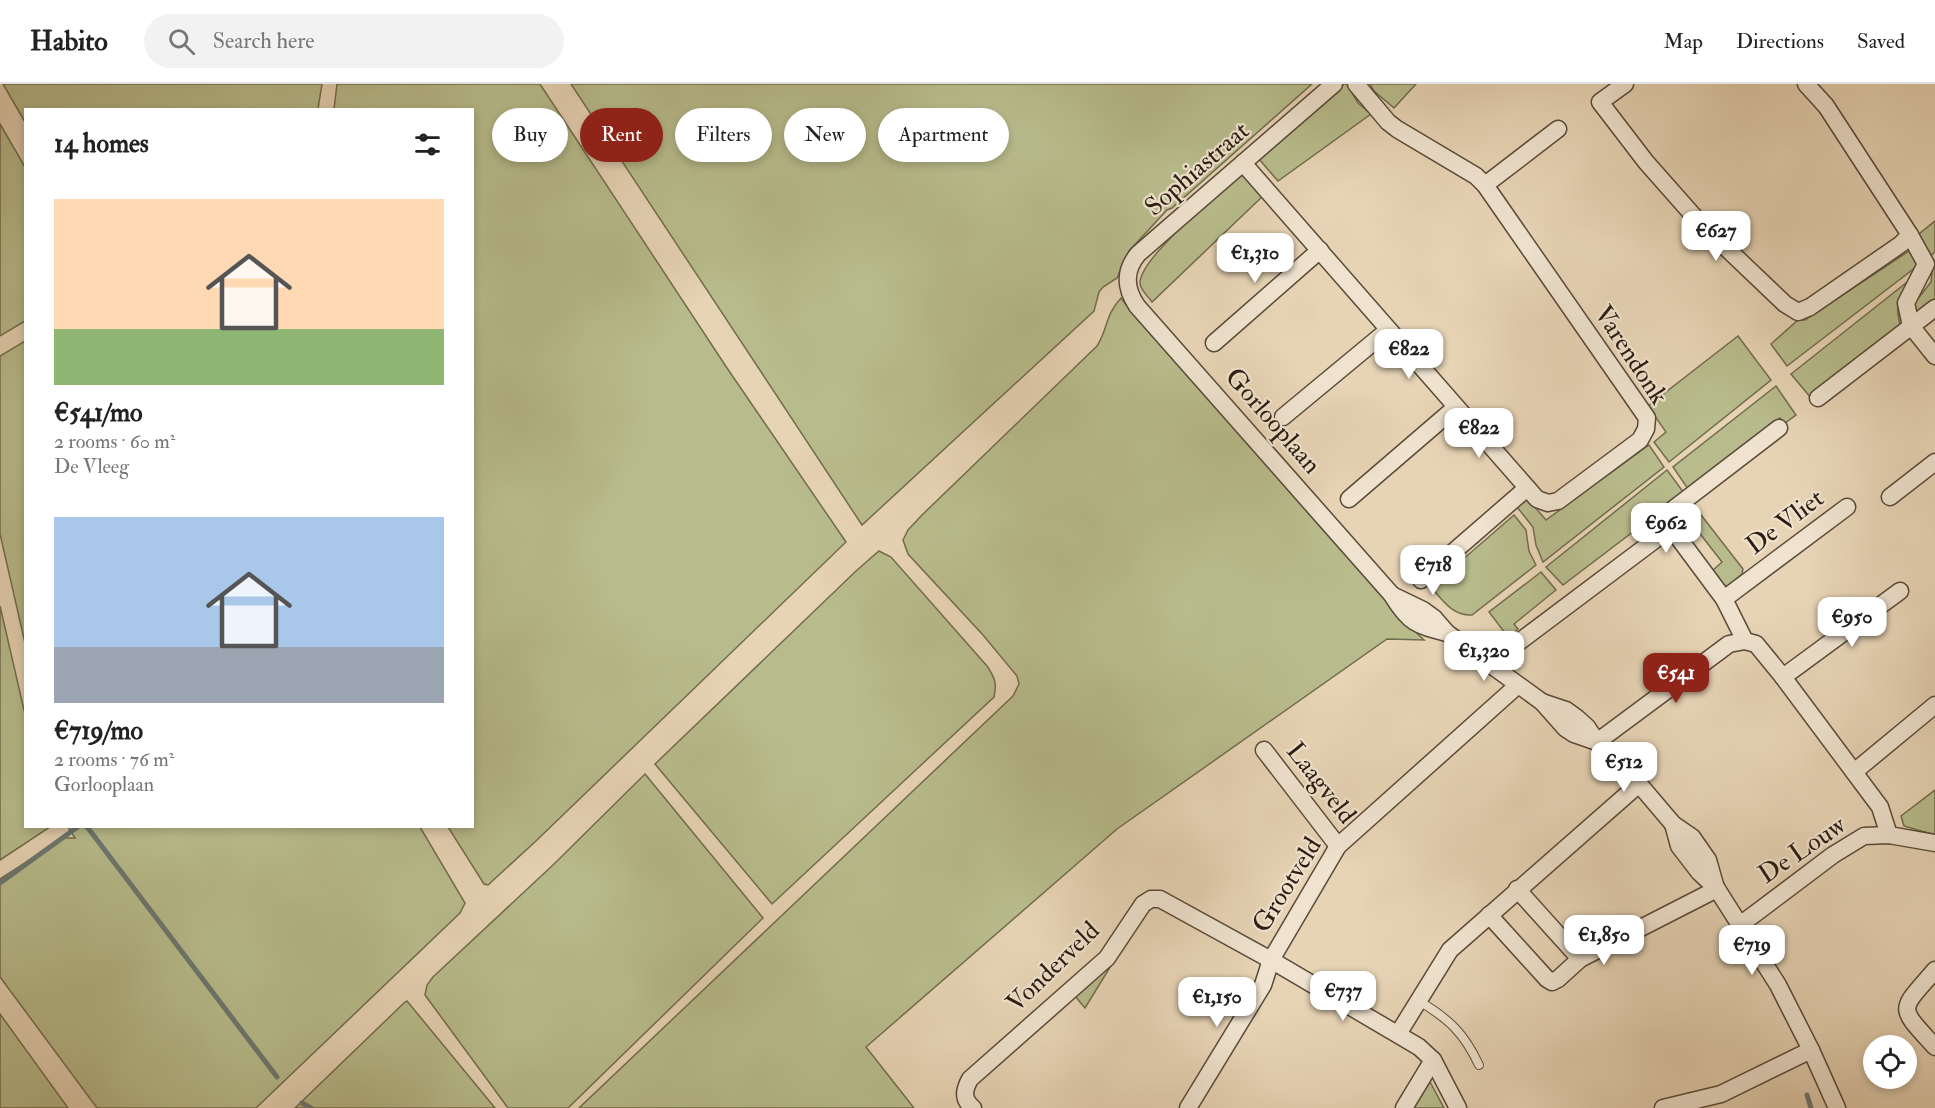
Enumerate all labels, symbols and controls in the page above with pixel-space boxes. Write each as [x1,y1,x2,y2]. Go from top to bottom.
search box [144,14,564,68]
text: Habito [30,24,108,59]
icon: search [165,25,198,58]
text: Search here [213,27,315,55]
text: Map [1663,28,1703,55]
text: Directions [1736,28,1824,55]
text: Saved [1857,28,1905,55]
chip: Buy [492,108,568,162]
chip: Rent [580,108,663,162]
chip: Filters [675,108,772,162]
chip: New [784,108,866,162]
chip: Apartment [878,108,1009,162]
street label: Sophiastraat [1138,115,1256,224]
text: 14 homes [54,128,149,160]
icon: filters [411,128,444,161]
pin: €627 [1680,211,1752,262]
text: €627 [1695,218,1737,243]
pin: €1,310 [1206,233,1304,284]
icon: home [195,238,303,346]
text: €1,310 [1231,240,1279,265]
street label: Varendonk [1587,299,1675,411]
pin: €822 [1373,329,1445,380]
text: €822 [1388,336,1430,361]
street label: Gorlooplaan [1218,361,1328,481]
text: €541/mo [54,397,143,429]
pin: €822 [1443,408,1515,459]
text: €822 [1458,415,1500,440]
text: 2 rooms · 60 m² [54,429,175,454]
text: De Vleeg [54,454,129,479]
street label: De Vliet [1740,482,1830,562]
pin: €962 [1630,503,1702,554]
text: €962 [1645,510,1687,535]
pin: €718 [1397,545,1469,596]
text: €718 [1414,552,1452,577]
icon: home [195,556,303,664]
pin: €950 [1816,597,1888,648]
text: €950 [1832,604,1872,629]
pin: €1,320 [1435,631,1533,682]
text: €1,320 [1458,638,1510,663]
pin: €541 [1640,653,1712,704]
text: €541 [1657,660,1695,685]
text: €719/mo [54,715,143,747]
street label: Laagveld [1279,736,1363,830]
pin: €512 [1588,742,1660,793]
text: 2 rooms · 76 m² [54,747,174,772]
text: €512 [1605,749,1643,774]
text: Gorlooplaan [54,772,154,797]
street label: De Louw [1752,809,1853,891]
street label: Grootveld [1245,831,1329,938]
street label: Vonderveld [1000,915,1106,1019]
pin: €1,850 [1555,915,1653,966]
text: €1,850 [1578,922,1630,947]
pin: €719 [1716,925,1788,976]
text: €719 [1733,932,1771,957]
pin: €737 [1307,971,1379,1022]
pin: €1,150 [1168,977,1266,1028]
text: €737 [1324,978,1362,1003]
text: €1,150 [1192,984,1242,1009]
map controls [1863,1035,1917,1089]
button: locate [1863,1035,1917,1089]

